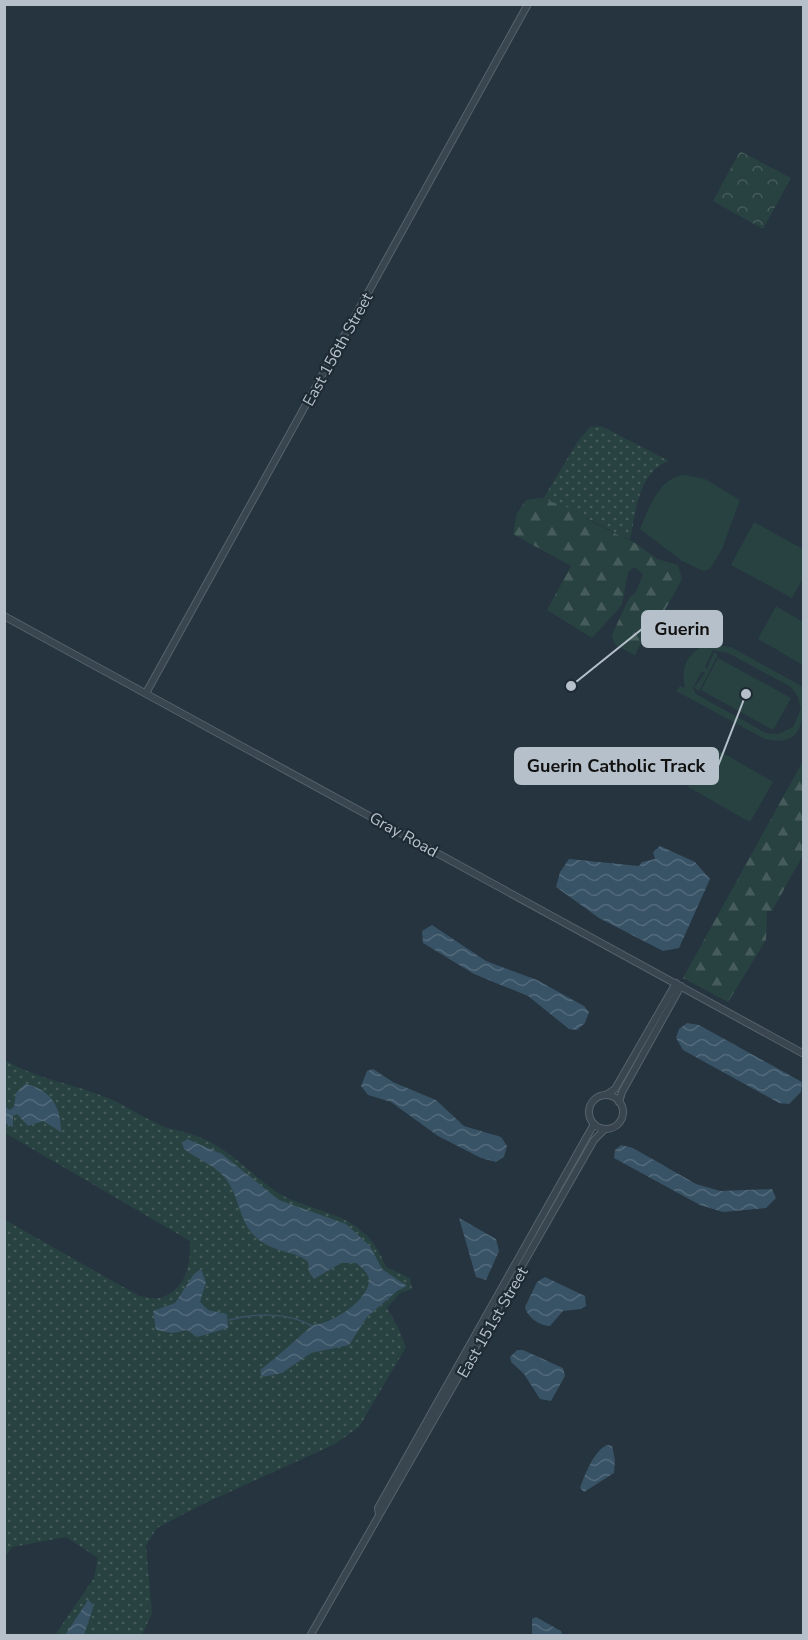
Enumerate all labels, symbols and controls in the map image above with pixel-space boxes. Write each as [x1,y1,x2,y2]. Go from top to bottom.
street label: East 156th Street [298,289,378,410]
callout: Guerin [642,611,722,647]
text: Guerin [654,617,710,641]
callout: Guerin Catholic Track [515,748,718,784]
text: Guerin Catholic Track [527,754,706,778]
street label: Gray Road [365,807,442,863]
street label: East 151st Street [452,1263,534,1382]

